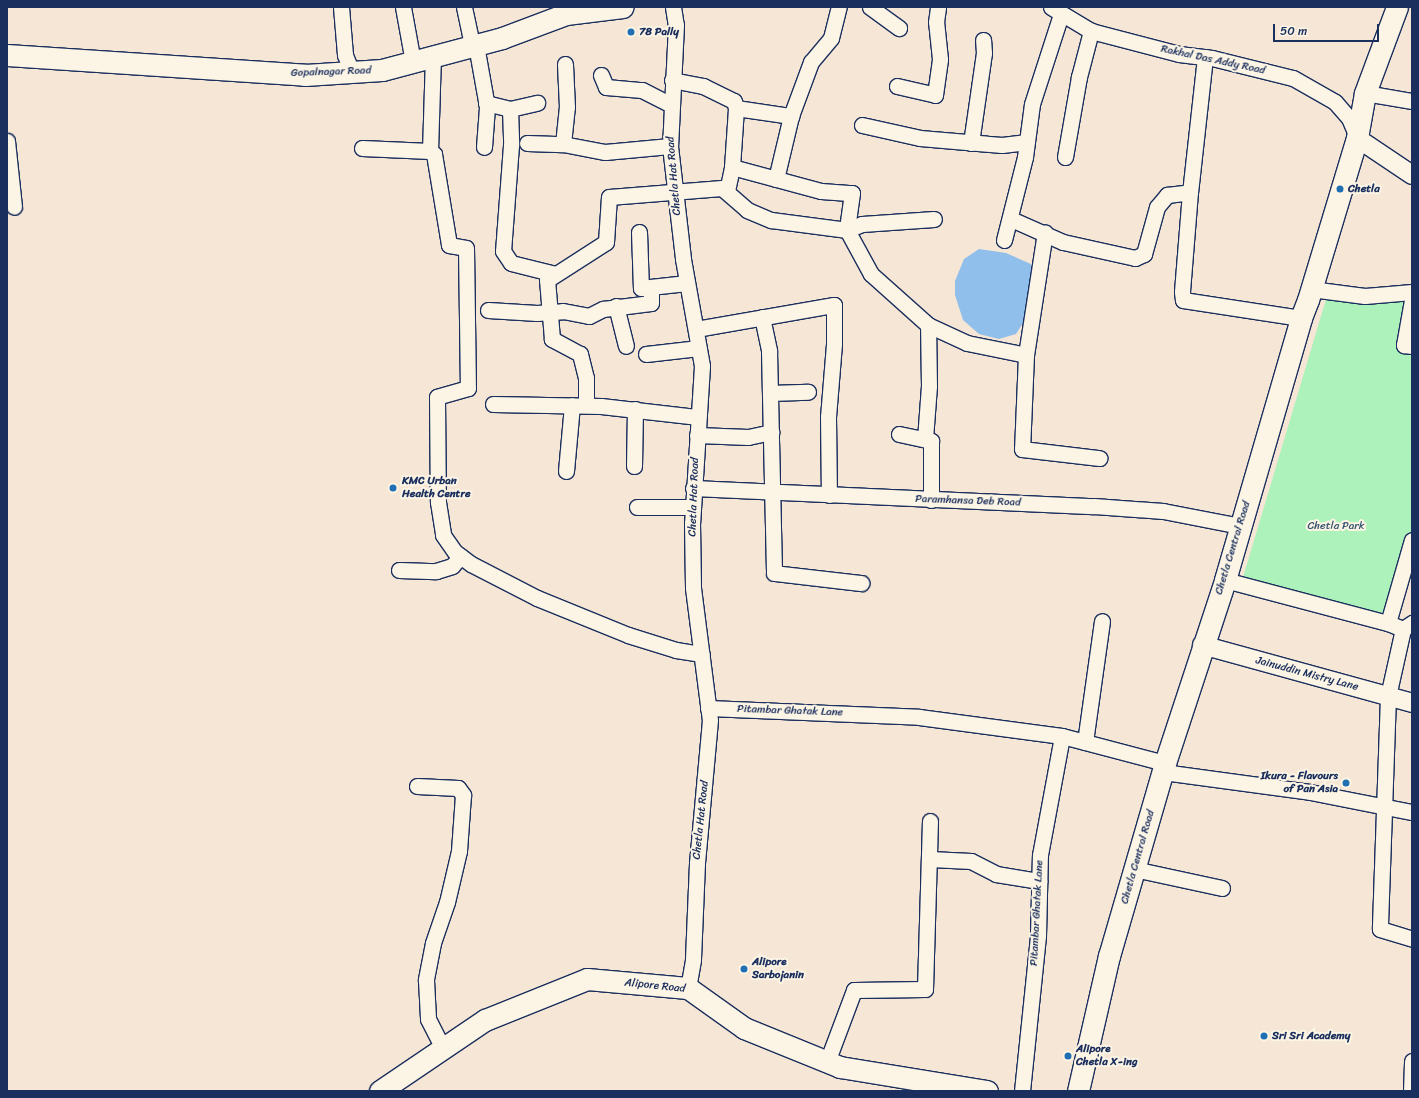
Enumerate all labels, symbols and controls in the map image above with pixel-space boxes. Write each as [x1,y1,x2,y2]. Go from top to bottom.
scale bar [1275,16,1381,42]
text: 50 m [1280,20,1307,42]
place label: 78 Pally [639,25,679,39]
marker: 78 Pally [626,27,636,37]
street label: Rakhal Das Addy Road [1160,43,1266,77]
street label: Gopalnagar Road [291,64,371,80]
street label: Chetla Hat Road [664,136,684,216]
place label: Chetla [1348,182,1380,196]
marker: Chetla [1335,184,1345,194]
street label: Chetla Hat Road [686,457,702,537]
place label: KMC Urban Health Centre [402,475,471,501]
marker: KMC Urban Health Centre [387,482,399,494]
street label: Paramhansa Deb Road [915,493,1021,509]
street label: Chetla Central Road [1212,499,1254,597]
park label: Chetla Park [1307,519,1365,533]
street label: Jainuddin Mistry Lane [1254,654,1360,694]
street label: Pitambar Ghatak Lane [736,703,844,719]
place label: Ikura - Flavours of Pan Asia [1260,770,1338,796]
marker: Ikura - Flavours of Pan Asia [1341,778,1351,788]
street label: Chetla Hat Road [690,780,712,860]
street label: Chetla Central Road [1118,808,1158,906]
street label: Pitambar Ghatak Lane [1028,859,1046,967]
place label: Alipore Sarbojanin [752,956,804,982]
marker: Alipore Sarbojanin [739,964,749,974]
street label: Alipore Road [624,976,686,996]
place label: Sri Sri Academy [1272,1029,1350,1043]
marker: Sri Sri Academy [1259,1031,1269,1041]
place label: Alipore Chetla X-ing [1076,1043,1137,1069]
marker: Alipore Chetla X-ing [1063,1051,1073,1061]

